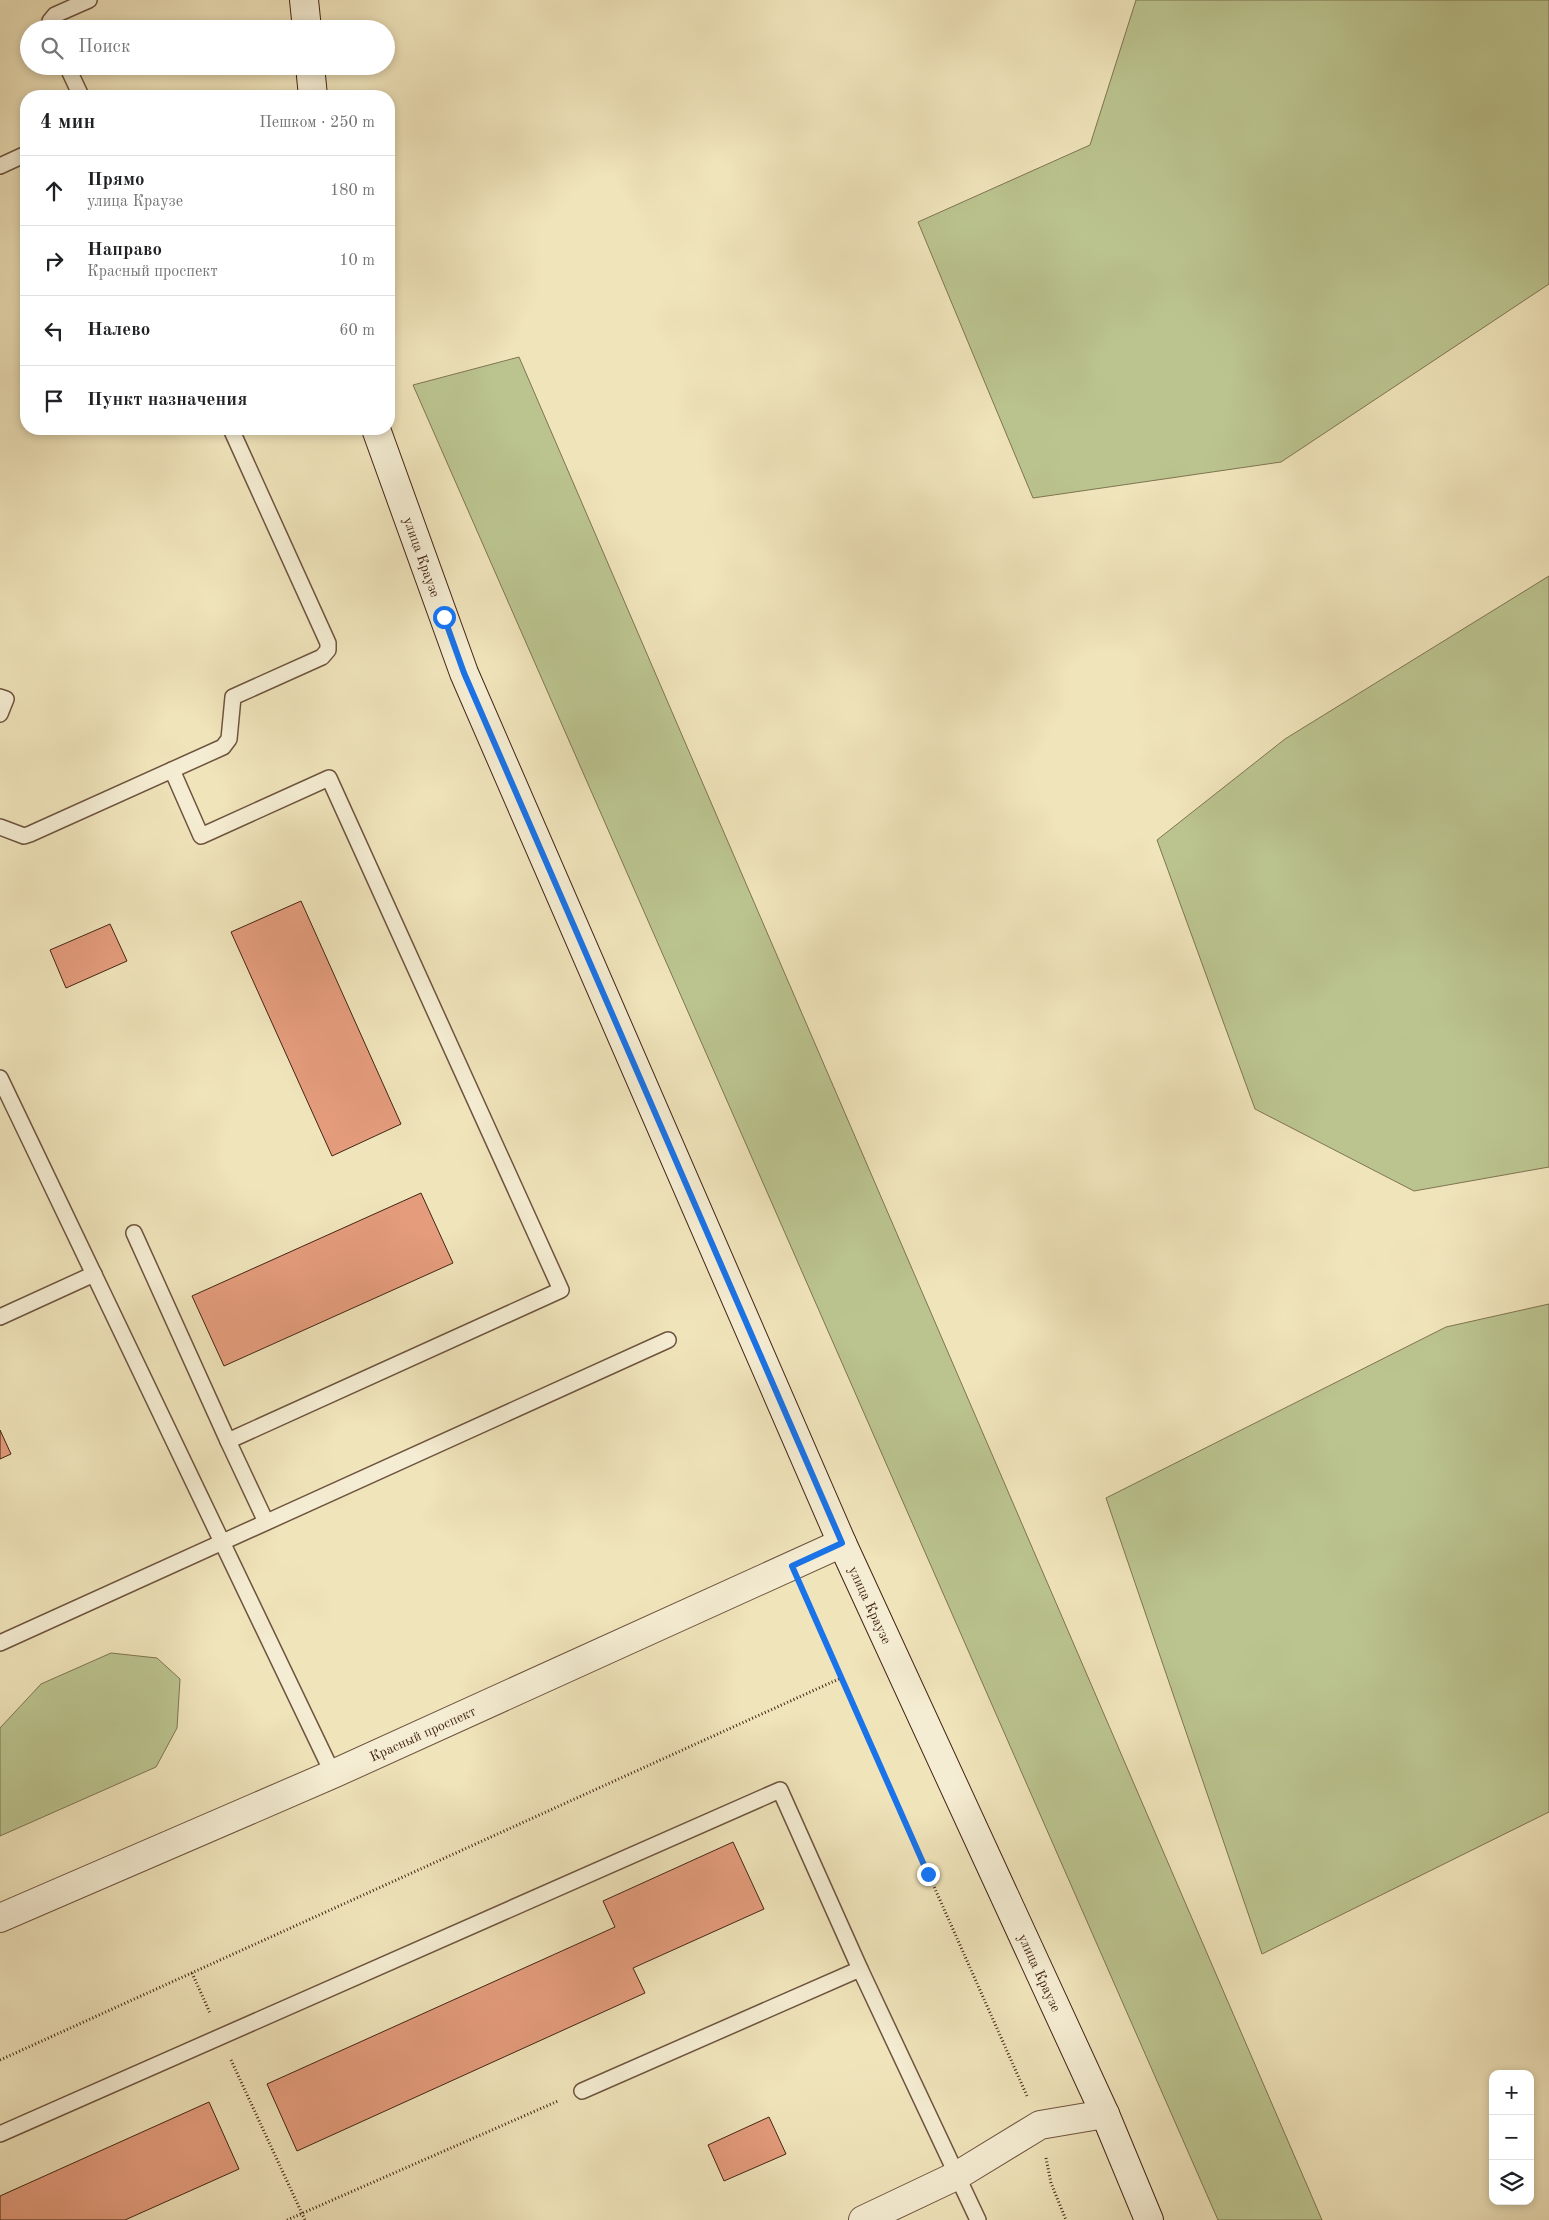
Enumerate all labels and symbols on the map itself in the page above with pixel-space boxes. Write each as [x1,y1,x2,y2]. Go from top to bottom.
street label: улица Краузе [400,515,442,599]
route start [433,606,456,629]
street label: улица Краузе [846,1564,894,1646]
street label: Красный проспект [368,1704,478,1764]
route end [917,1863,940,1886]
street label: улица Краузе [1015,1932,1063,2014]

